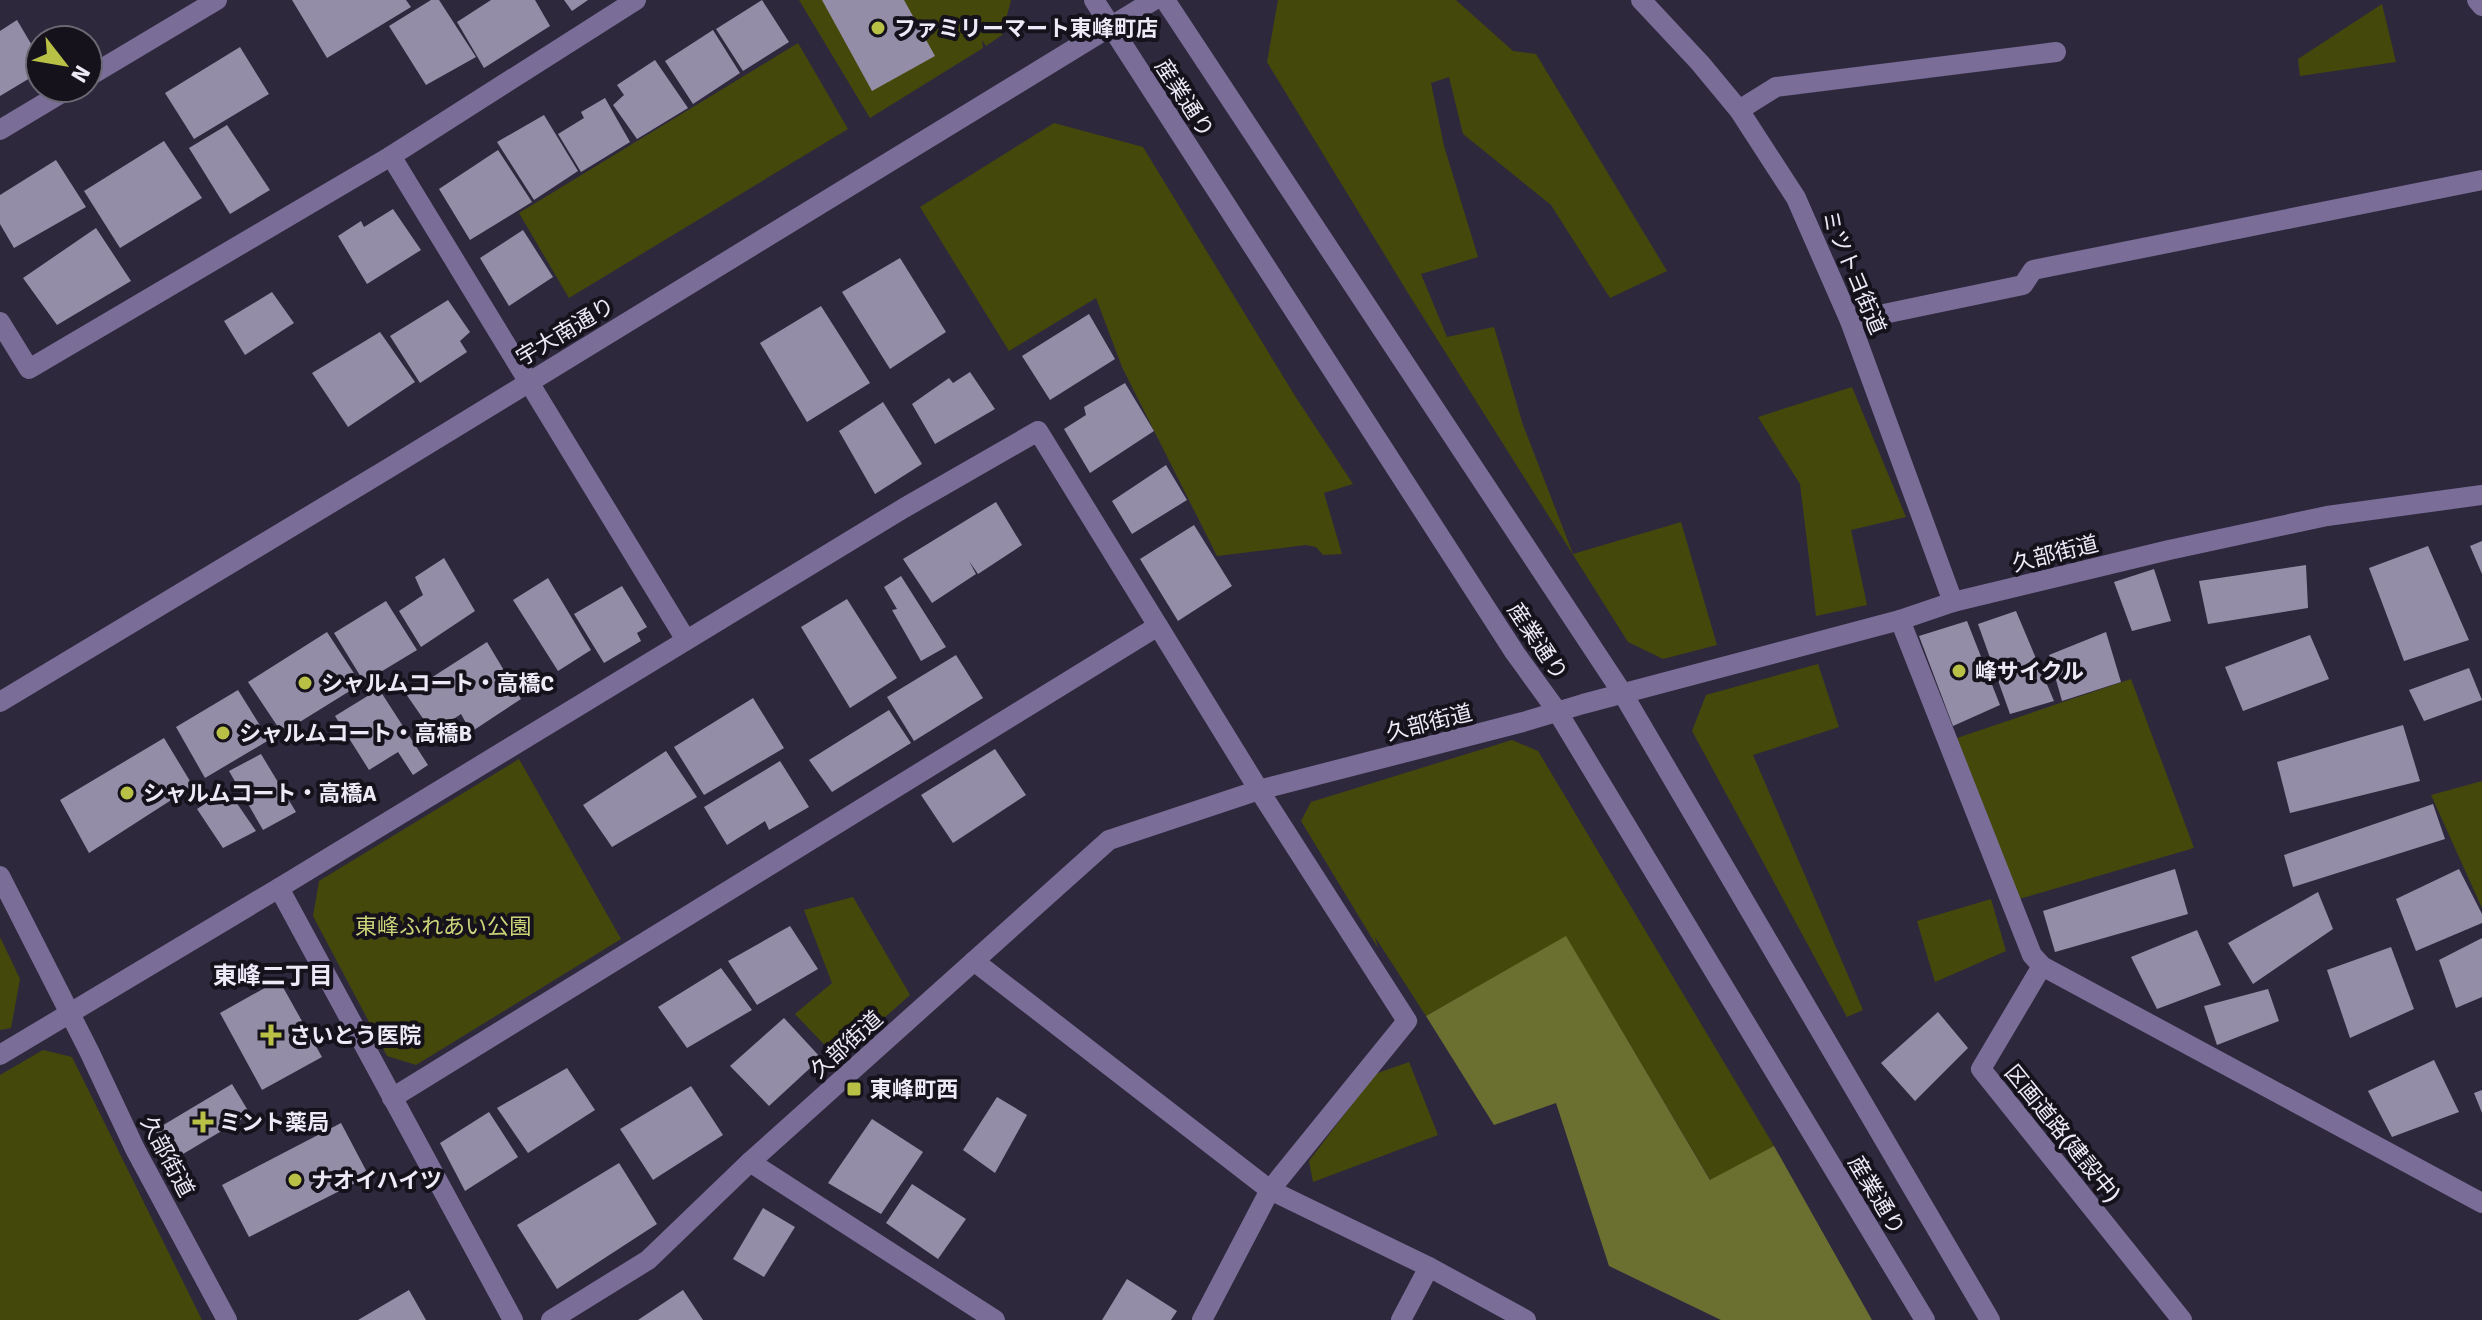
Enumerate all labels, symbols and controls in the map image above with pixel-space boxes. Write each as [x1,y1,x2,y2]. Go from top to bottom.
place label: ファミリーマート東峰町店 [894,15,1158,42]
marker: ファミリーマート東峰町店 [869,19,887,37]
north arrow [24,24,104,104]
street label: 産業通り [1149,54,1220,143]
text: N [65,61,96,88]
street label: ミツトヨ街道 [1815,206,1892,338]
street label: 宇大南通り [511,292,619,371]
street label: 久部街道 [2009,530,2101,577]
street label: 産業通り [1502,597,1573,685]
place label: 峰サイクル [1975,658,2084,685]
marker: 峰サイクル [1950,662,1968,680]
place label: シャルムコート・高橋C [321,670,554,697]
marker: シャルムコート・高橋C [296,674,314,692]
street label: 久部街道 [1383,699,1475,746]
place label: シャルムコート・高橋B [239,720,472,747]
marker: シャルムコート・高橋B [214,724,232,742]
place label: シャルムコート・高橋A [143,780,377,807]
marker: シャルムコート・高橋A [118,784,136,802]
park label: 東峰ふれあい公園 [355,913,531,940]
district label: 東峰二丁目 [213,961,333,991]
street label: 久部街道 [805,1005,888,1084]
place label: さいとう医院 [289,1022,421,1049]
marker: さいとう医院 [260,1024,282,1046]
street label: 区画道路(建設中) [1999,1059,2126,1207]
place label: 東峰町西 [870,1076,958,1103]
marker: 東峰町西 [845,1080,863,1098]
place label: ミント薬局 [219,1109,329,1136]
street label: 久部街道 [135,1111,200,1201]
marker: ミント薬局 [194,1113,212,1131]
street label: 産業通り [1842,1151,1911,1240]
place label: ナオイハイツ [311,1167,442,1194]
marker: ナオイハイツ [286,1171,304,1189]

